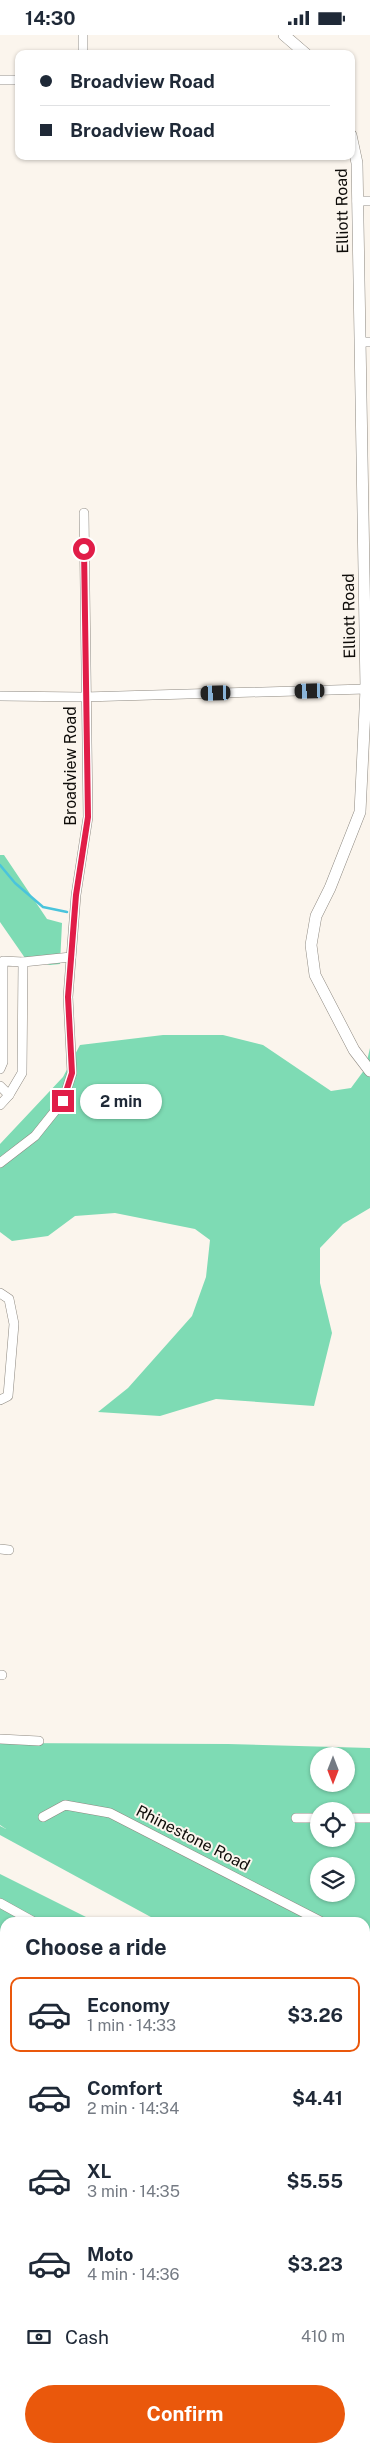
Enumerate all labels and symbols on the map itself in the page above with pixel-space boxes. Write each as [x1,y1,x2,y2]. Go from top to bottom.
street label: Elliott Road [332,168,352,254]
route start [73,538,95,560]
street label: Elliott Road [339,573,359,659]
car [294,683,325,699]
car [200,685,231,701]
street label: Broadview Road [61,706,80,826]
callout: 2 min [80,1083,163,1119]
route end [52,1090,74,1112]
north arrow [310,1747,355,1793]
street label: Rhinestone Road [133,1801,253,1875]

